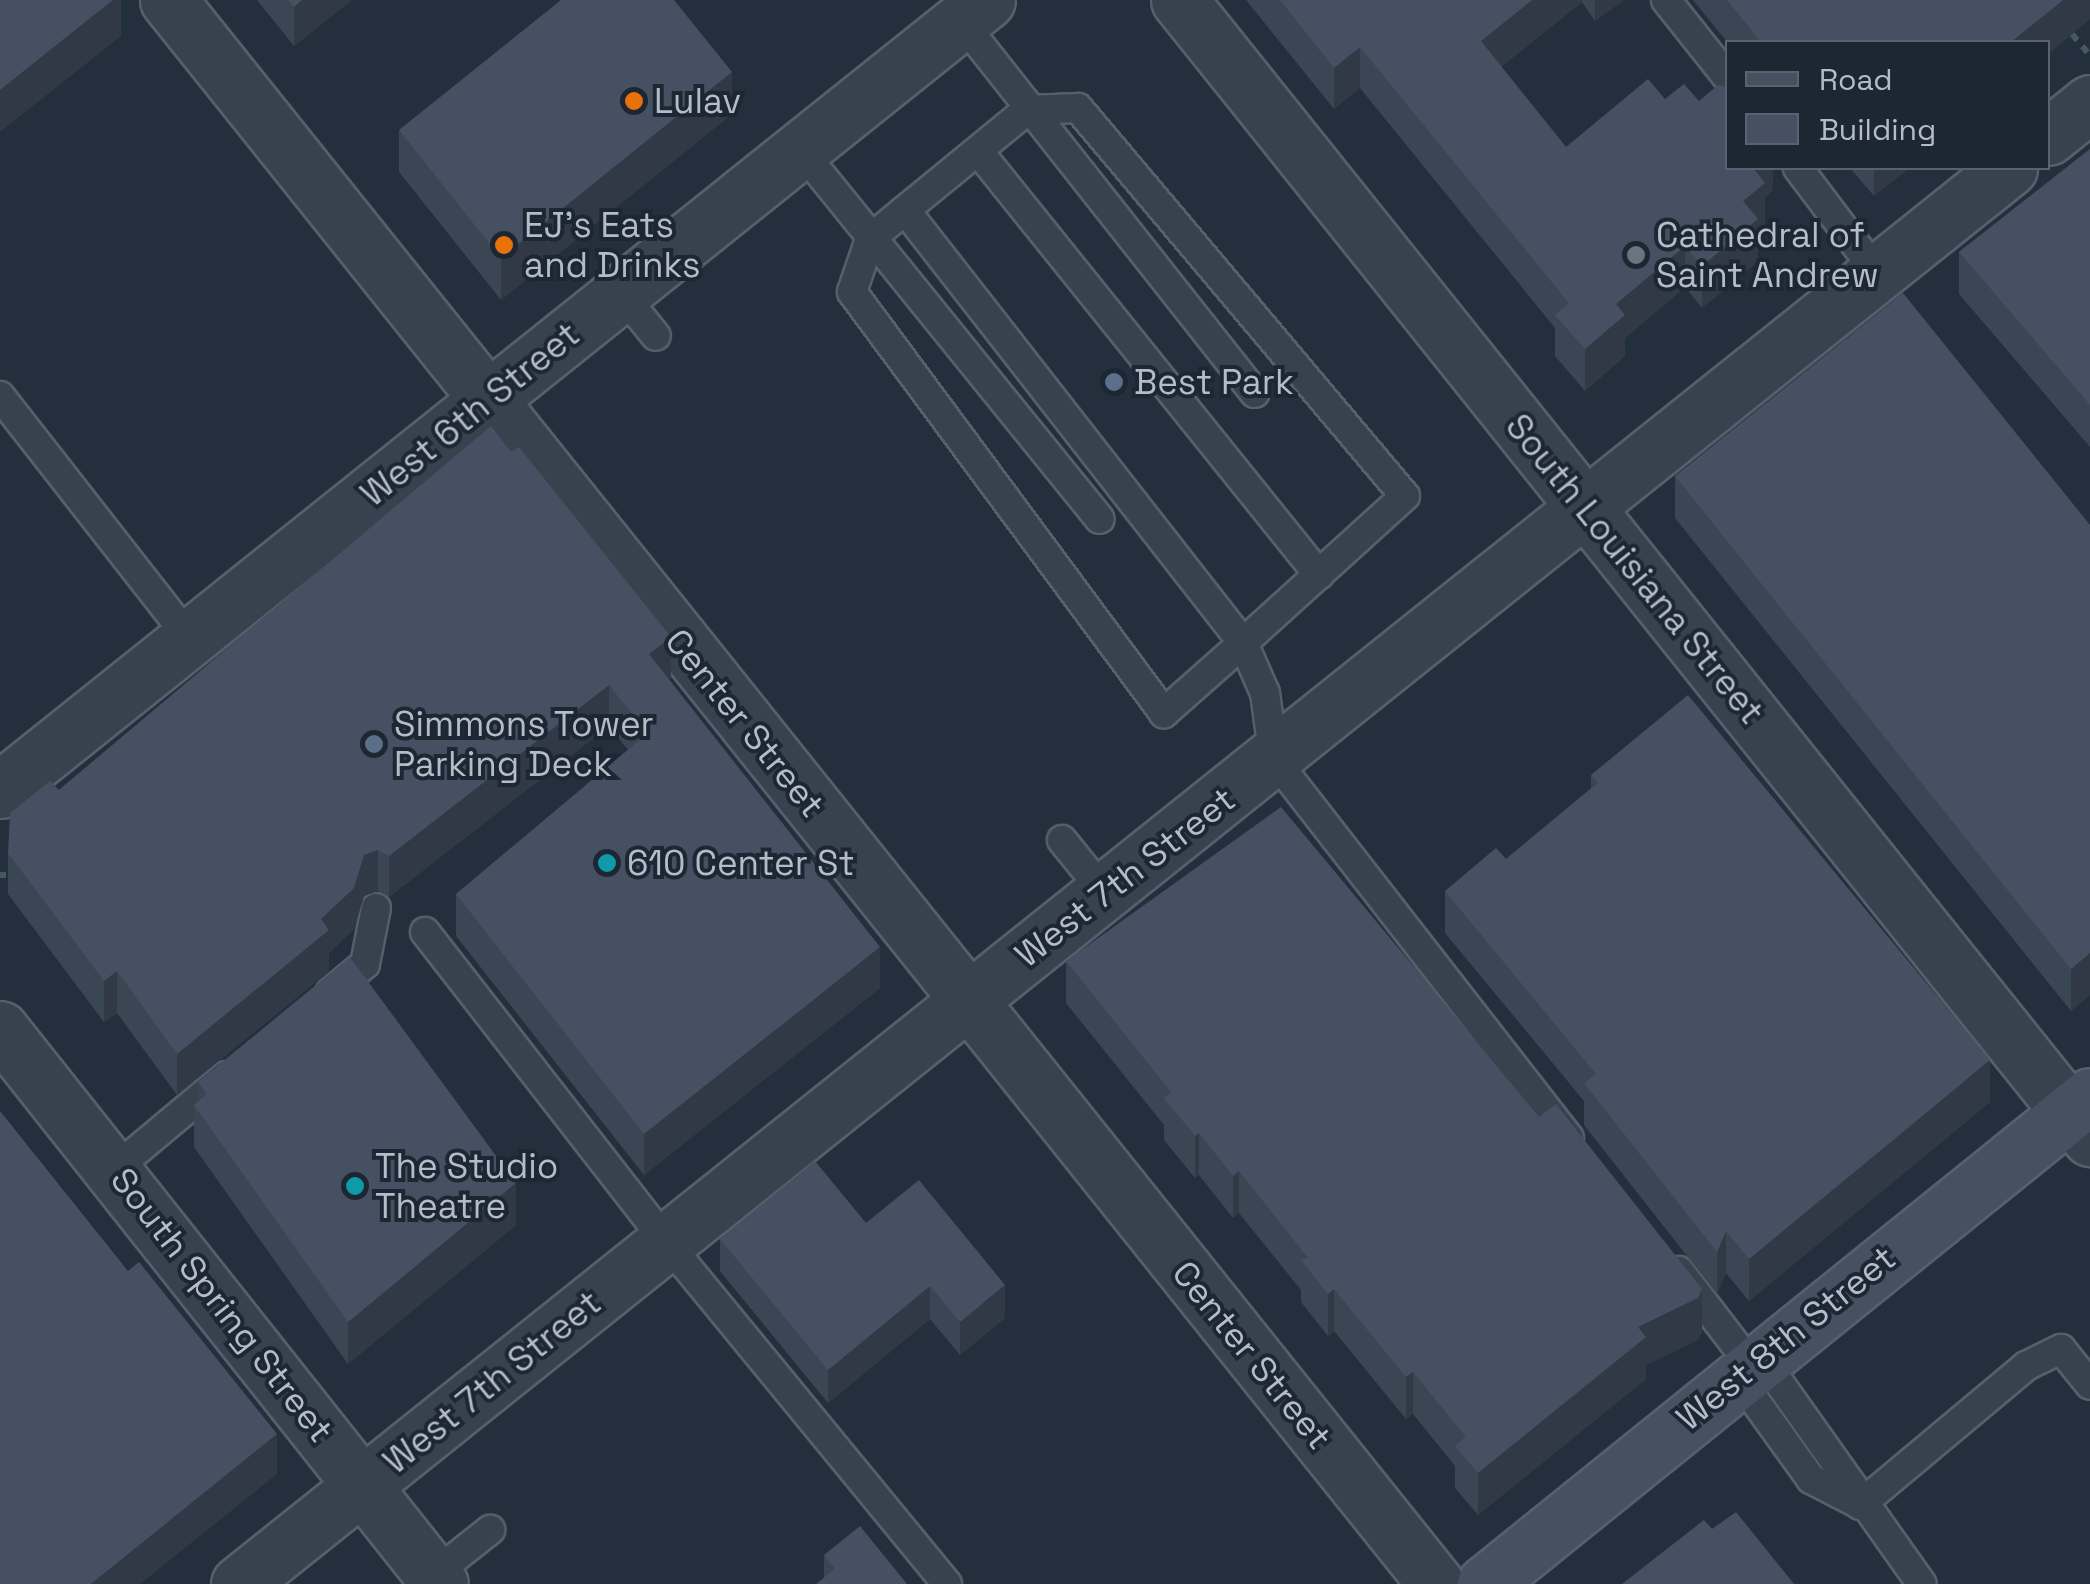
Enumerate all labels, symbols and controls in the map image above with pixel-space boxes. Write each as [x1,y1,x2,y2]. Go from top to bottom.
legend [1725,40,2050,170]
text: Road [1819,60,1893,99]
place label: Lulav [654,80,741,122]
marker: Lulav [623,90,645,112]
text: Building [1819,110,1936,149]
place label: EJ's Eats and Drinks [524,204,700,286]
place label: Cathedral of Saint Andrew [1656,214,1879,296]
marker: EJ's Eats and Drinks [493,234,515,256]
marker: Cathedral of Saint Andrew [1625,244,1647,266]
street label: West 6th Street [352,313,588,515]
place label: Best Park [1134,361,1294,403]
marker: Best Park [1103,371,1125,393]
street label: South Louisiana Street [1497,406,1773,732]
street label: Center Street [656,621,834,825]
place label: Simmons Tower Parking Deck [394,703,655,785]
marker: Simmons Tower Parking Deck [363,733,385,755]
street label: West 7th Street [1007,778,1243,976]
place label: 610 Center St [627,842,855,884]
marker: 610 Center St [596,852,618,874]
place label: The Studio Theatre [375,1145,558,1227]
street label: South Spring Street [102,1159,342,1451]
marker: The Studio Theatre [344,1175,366,1197]
street label: West 8th Street [1668,1237,1904,1439]
street label: Center Street [1163,1253,1341,1457]
street label: West 7th Street [375,1282,609,1482]

